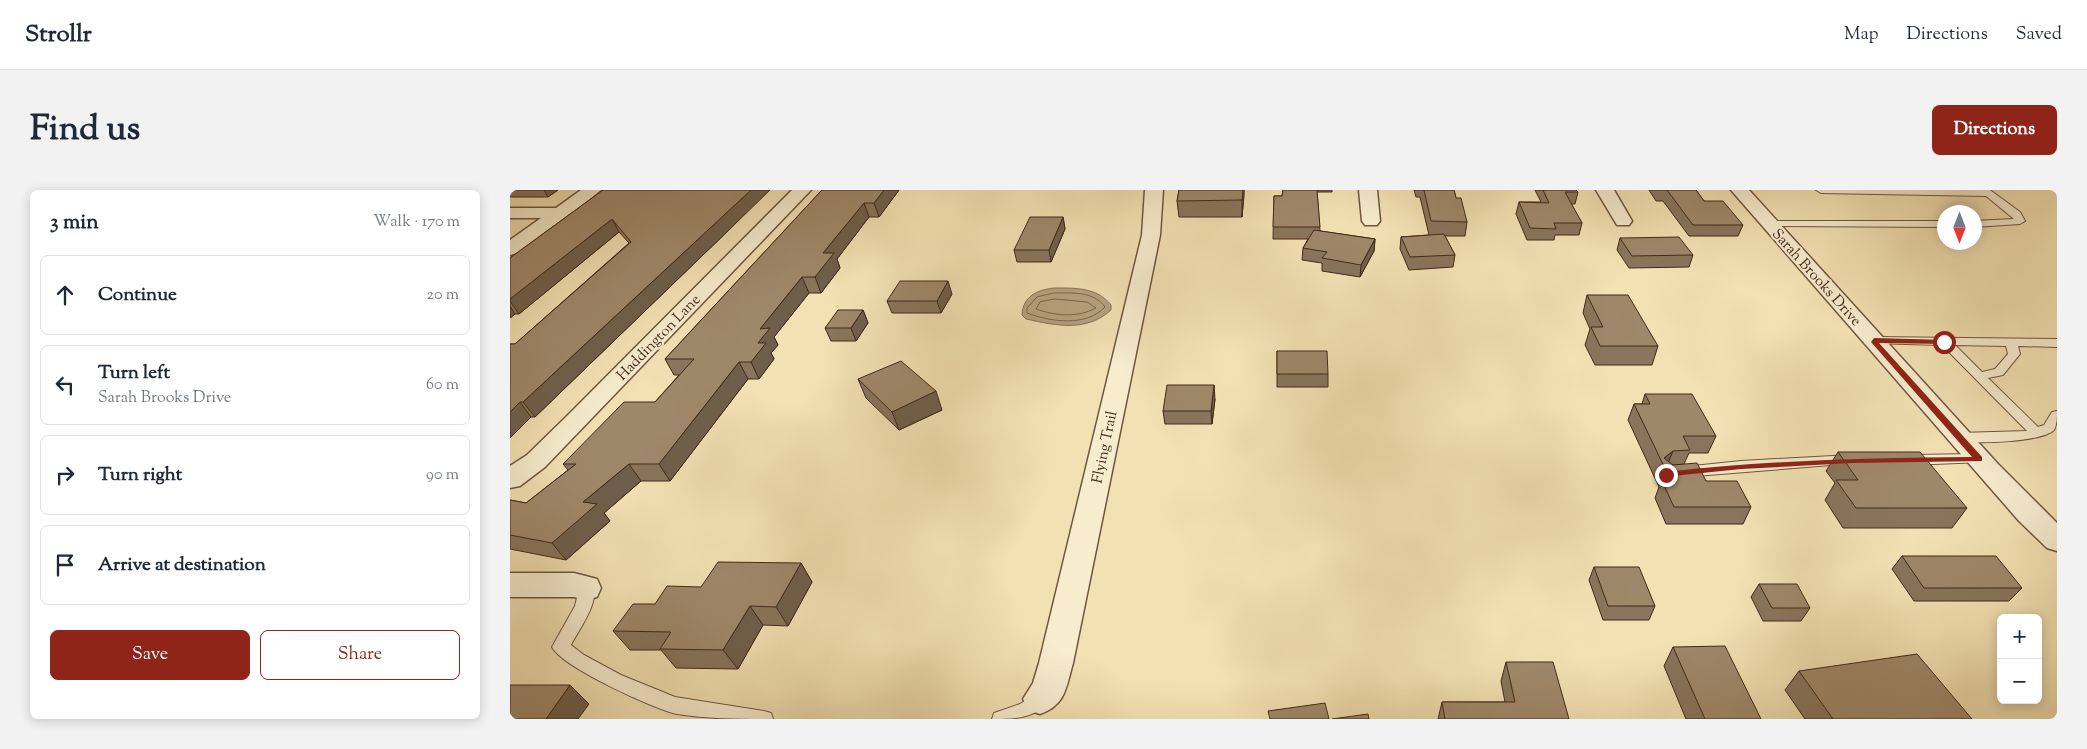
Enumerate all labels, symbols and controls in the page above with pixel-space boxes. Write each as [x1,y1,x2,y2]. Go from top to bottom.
text: Strollr [25,18,92,52]
text: Map [1844,22,1879,48]
text: Directions [1907,22,1988,48]
text: Saved [2016,22,2062,48]
text: Find us [30,105,140,156]
button: Directions [1932,105,2057,155]
north arrow [1937,205,1982,250]
text: 3 min [50,208,99,238]
text: Walk · 170 m [373,211,460,234]
street label: Sarah Brooks Drive [1766,225,1865,331]
icon: ahead [51,281,79,309]
text: Continue [98,282,177,309]
text: 20 m [426,284,459,307]
street label: Haddington Lane [612,290,706,386]
route start [1933,331,1956,354]
text: Turn left [98,360,170,387]
icon: left [51,371,79,399]
text: 60 m [426,374,459,397]
text: Sarah Brooks Drive [98,387,231,410]
street label: Flying Trail [1088,409,1123,485]
icon: right [51,461,79,489]
text: Turn right [98,462,182,489]
text: 90 m [426,464,459,487]
route end [1655,464,1678,487]
icon: arrive [51,551,79,579]
text: Arrive at destination [98,552,266,579]
map controls [1997,614,2042,704]
button: + [1997,614,2042,659]
button: Save [50,630,250,680]
button: Share [260,630,460,680]
button: − [1997,659,2042,704]

